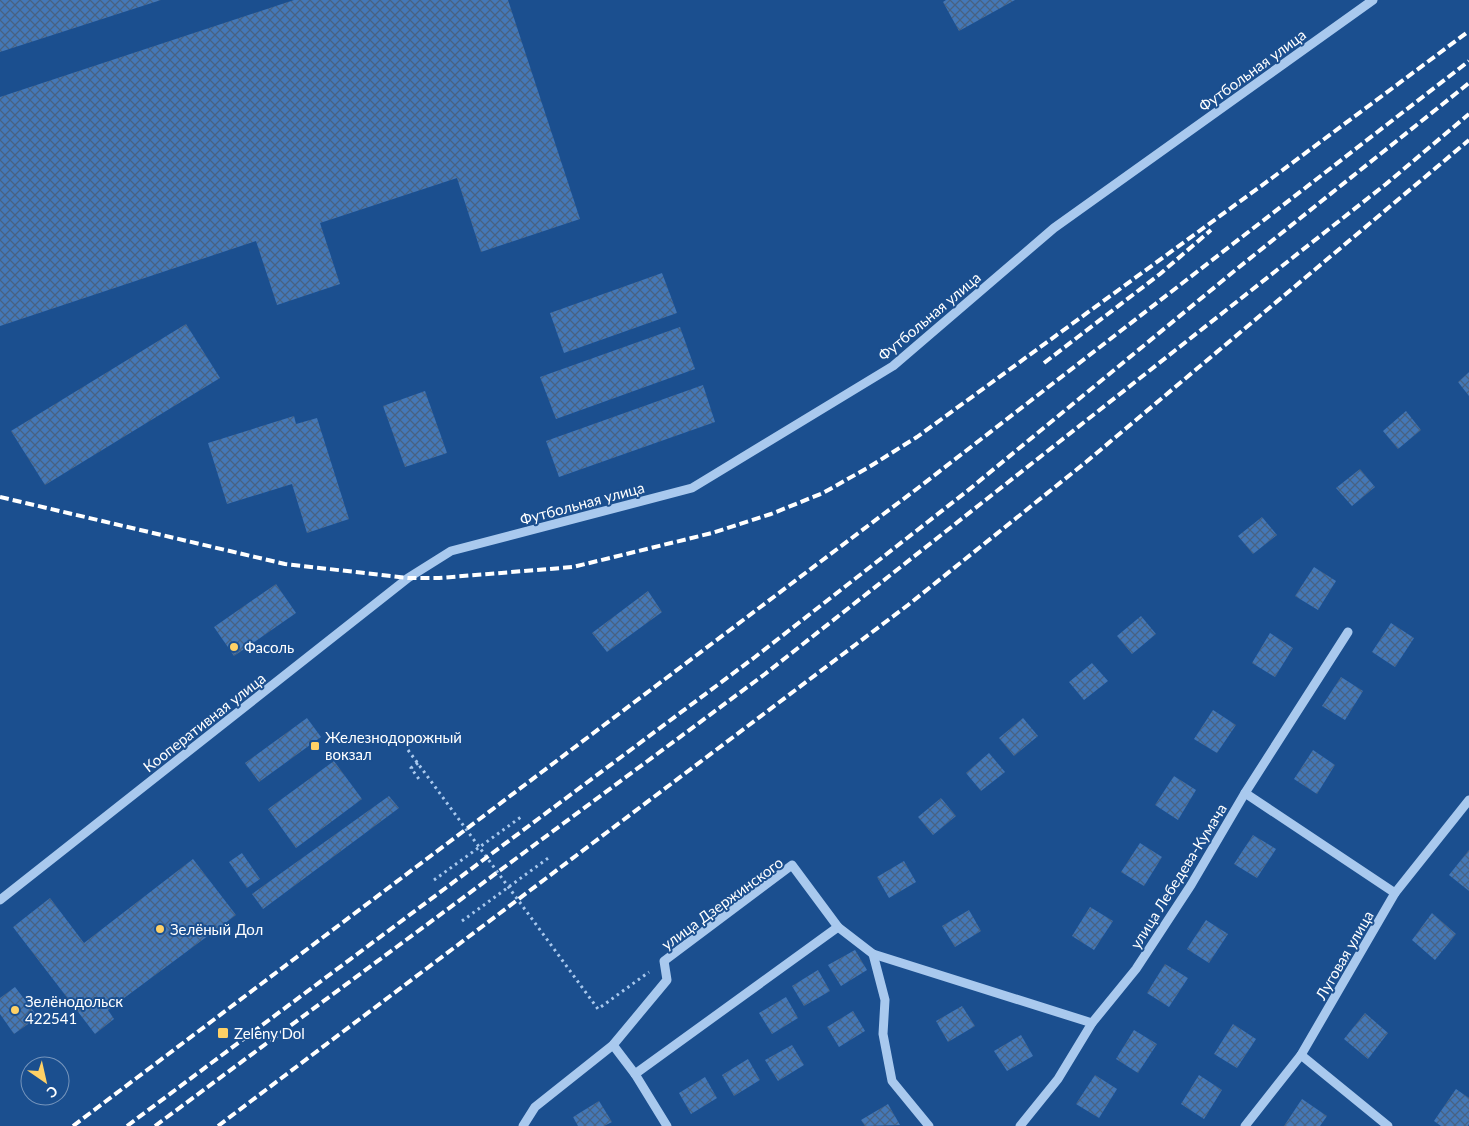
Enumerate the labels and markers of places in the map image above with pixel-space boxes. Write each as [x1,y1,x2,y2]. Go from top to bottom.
place label: Фасоль [244,638,294,656]
marker: Фасоль [228,641,240,653]
place label: Железнодорожный вокзал [325,728,462,763]
marker: Железнодорожный вокзал [309,740,321,752]
place label: Зелёный Дол [170,920,263,938]
marker: Зелёный Дол [154,923,166,935]
place label: Зелёнодольск 422541 [25,992,123,1027]
marker: Зелёнодольск 422541 [9,1004,21,1016]
place label: Zeleny Dol [234,1024,305,1042]
marker: Zeleny Dol [216,1026,230,1040]

